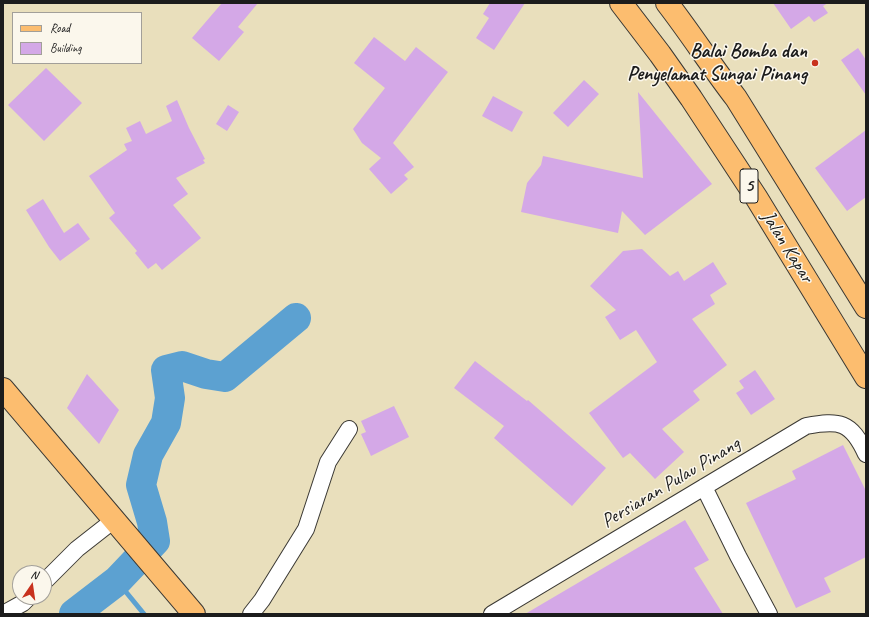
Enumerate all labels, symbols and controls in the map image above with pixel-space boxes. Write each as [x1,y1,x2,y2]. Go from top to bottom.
legend [12,12,142,64]
text: Road [50,20,70,36]
text: Building [50,40,82,56]
place label: Balai Bomba dan Penyelamat Sungai Pinang [627,40,807,87]
marker: Balai Bomba dan Penyelamat Sungai Pinang [810,58,820,68]
road number: 5 [740,169,758,203]
street label: Jalan Kapar [755,206,819,288]
street label: Persiaran Pulau Pinang [597,432,745,534]
north arrow [12,565,52,605]
text: N [30,567,39,582]

